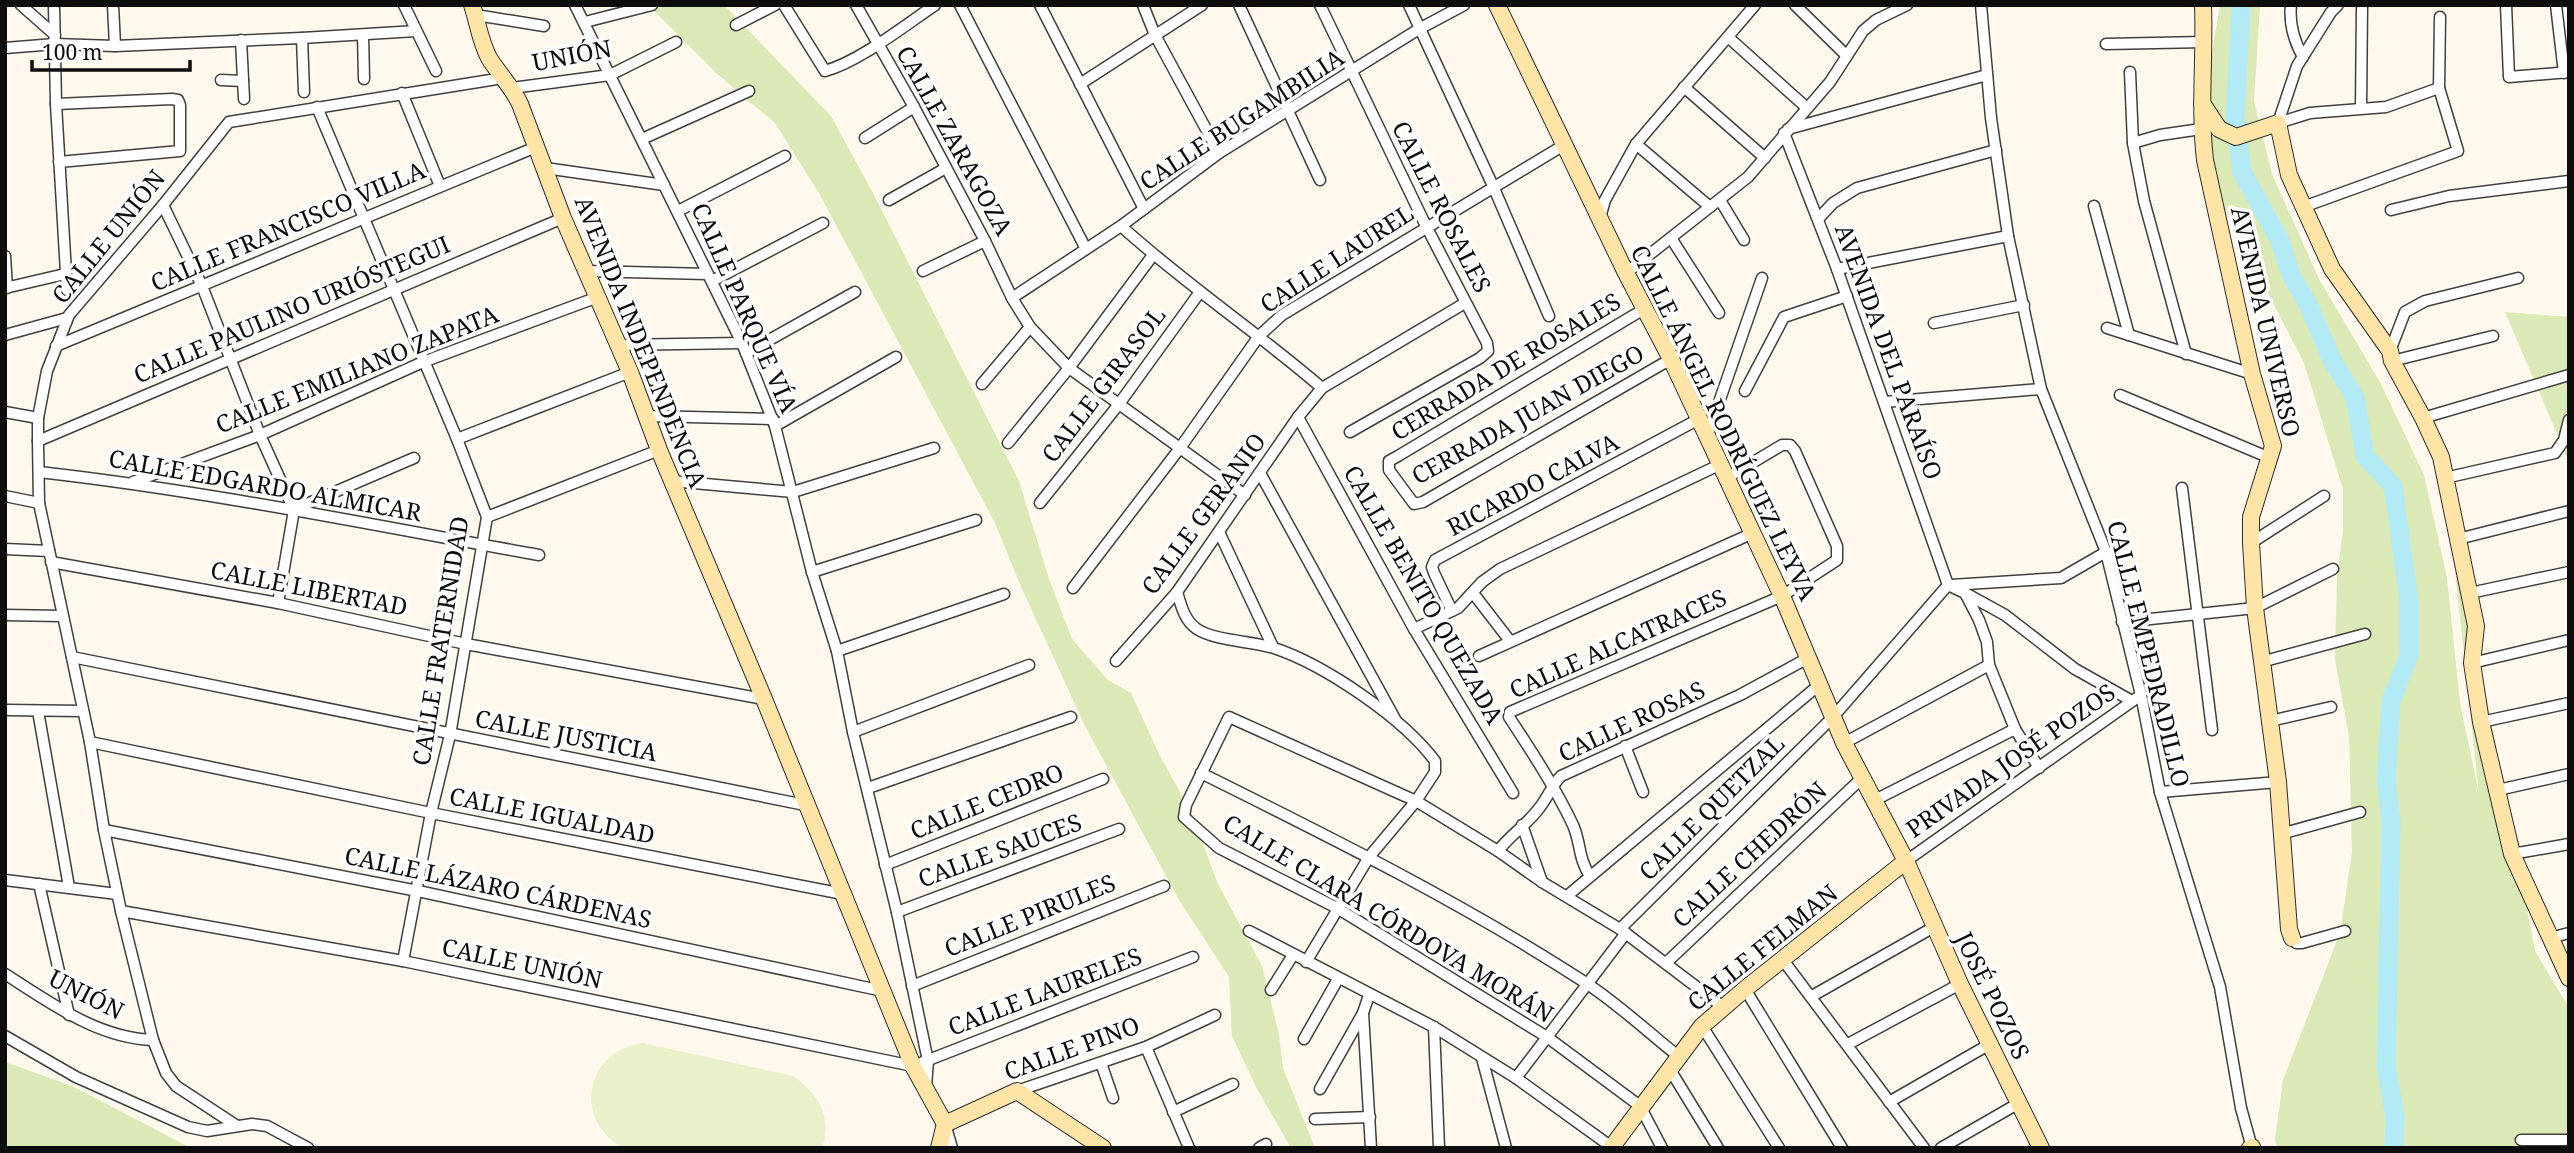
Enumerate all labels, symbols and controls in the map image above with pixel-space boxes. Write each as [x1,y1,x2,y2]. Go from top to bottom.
scale bar [32,28,189,72]
street label: UNIÓN [529,31,614,78]
text: 100 m [42,38,103,66]
street label: CALLE ZARAGOZA [889,40,1021,241]
street label: CALLE BUGAMBILIA [1133,40,1350,197]
street label: CALLE ROSALES [1385,115,1500,298]
street label: CALLE FRANCISCO VILLA [145,153,430,298]
street label: CALLE UNIÓN [44,162,172,310]
street label: AVENIDA INDEPENDENCIA [568,191,715,492]
street label: CALLE LAUREL [1253,196,1419,320]
street label: CALLE PARQUE VÍA [684,197,807,418]
street label: AVENIDA UNIVERSO [2224,203,2309,440]
street label: AVENIDA DEL PARAÍSO [1828,219,1951,484]
street label: CALLE PAULINO URIÓSTEGUI [128,227,455,390]
street label: CALLE ÁNGEL RODRÍGUEZ LEYVA [1624,239,1825,606]
street label: CERRADA DE ROSALES [1384,284,1626,447]
street label: CALLE EMILIANO ZAPATA [210,297,503,441]
street label: CALLE GIRASOL [1033,299,1172,469]
street label: CERRADA JUAN DIEGO [1405,336,1649,491]
street label: RICARDO CALVA [1441,424,1624,543]
street label: CALLE GERANIO [1133,426,1273,601]
street label: CALLE EDGARDO ALMICAR [106,441,424,528]
street label: CALLE BENITO QUEZADA [1337,459,1512,730]
street label: CALLE FRATERNIDAD [404,514,476,768]
street label: CALLE EMPEDRADILLO [2100,517,2199,790]
street label: CALLE LIBERTAD [208,552,411,623]
street label: CALLE ALCATRACES [1504,580,1731,705]
street label: CALLE ROSAS [1553,672,1710,769]
street label: PRIVADA JOSÉ POZOS [1899,675,2121,845]
street label: CALLE JUSTICIA [472,701,660,768]
street label: CALLE QUETZAL [1631,727,1791,887]
street label: CALLE CEDRO [905,755,1068,846]
street label: CALLE CHEDRÓN [1664,774,1833,934]
street label: CALLE IGUALDAD [447,778,658,851]
street label: CALLE SAUCES [913,805,1086,894]
street label: CALLE CLARA CÓRDOVA MORÁN [1217,806,1560,1030]
street label: CALLE LÁZARO CÁRDENAS [342,838,655,935]
street label: CALLE PIRULES [939,865,1120,964]
street label: CALLE FELMAN [1680,876,1844,1018]
street label: JOSÉ POZOS [1948,925,2038,1065]
street label: CALLE UNIÓN [439,929,606,996]
street label: CALLE LAURELES [943,938,1146,1043]
street label: UNIÓN [43,961,130,1027]
street label: CALLE PINO [999,1008,1144,1087]

